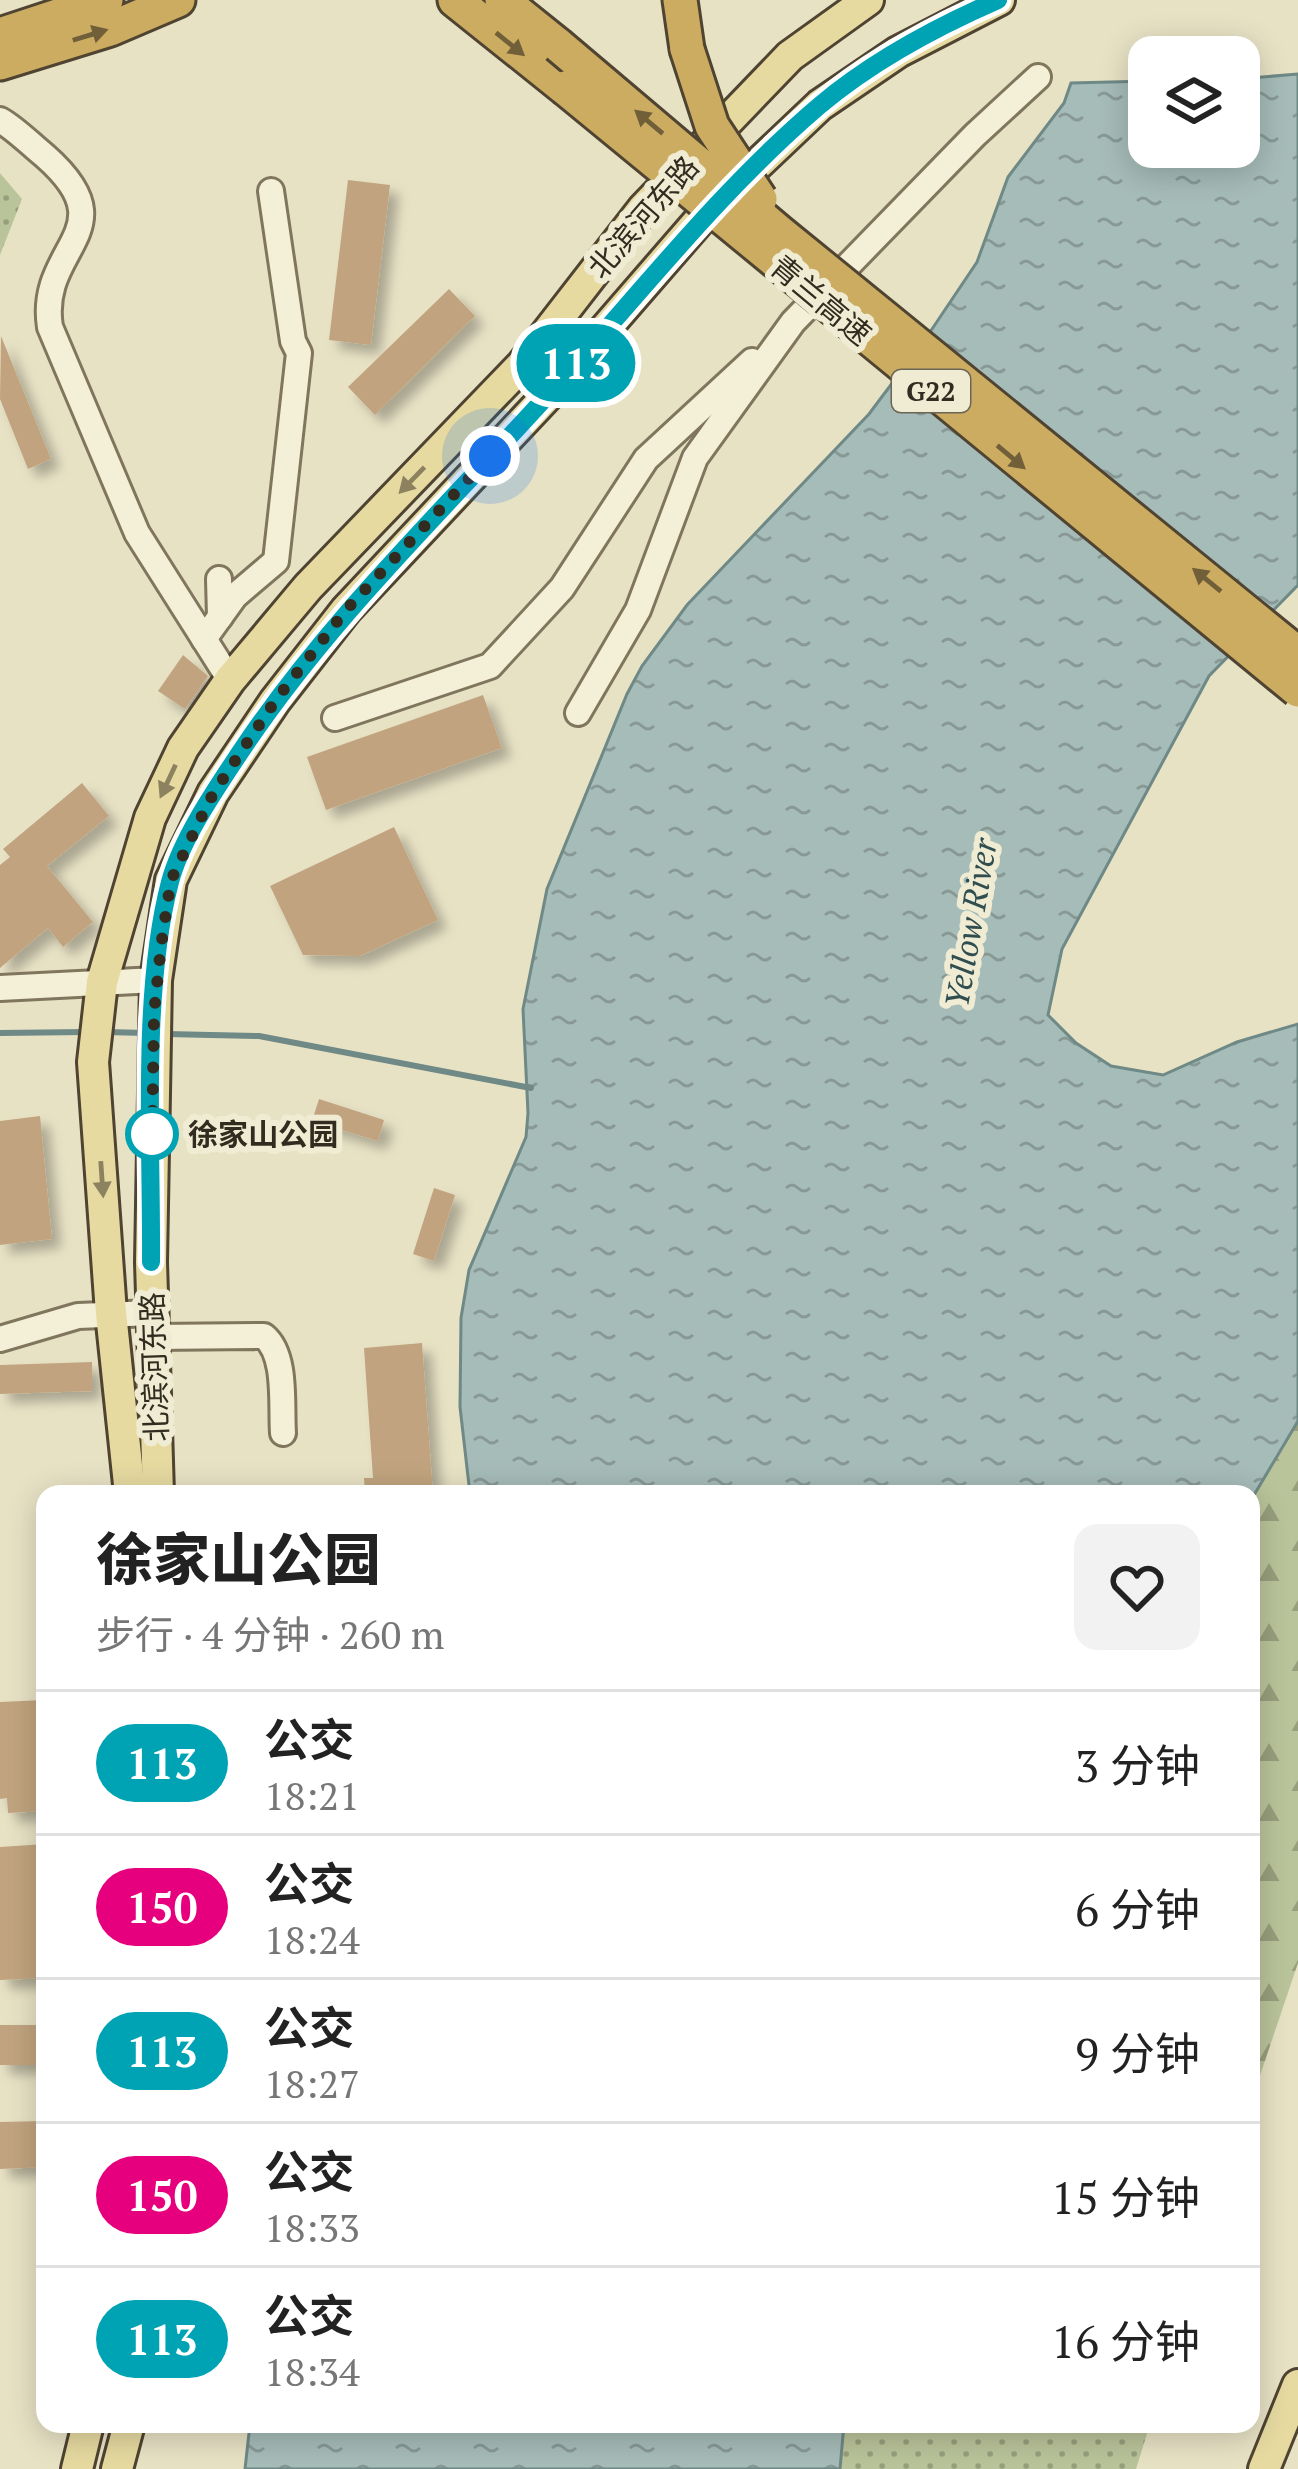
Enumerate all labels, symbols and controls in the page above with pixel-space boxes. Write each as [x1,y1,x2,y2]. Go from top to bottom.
one-way arrow [72,25,109,43]
one-way arrow [495,31,526,56]
map controls [1128,36,1260,168]
button: layers [1128,36,1260,168]
one-way arrow [634,109,664,135]
street label: 北滨河东路 [579,147,707,287]
street label: 青兰高速 [762,246,880,354]
line badge: 113 [507,324,645,402]
text: 113 [540,335,612,391]
road number: G22 [892,370,970,412]
your location [460,426,520,486]
one-way arrow [996,444,1027,470]
one-way arrow [398,465,426,494]
one-way arrow [1192,568,1223,593]
one-way arrow [158,764,178,799]
water label: Yellow River [934,834,1006,1011]
marker: 徐家山公园 [127,1109,177,1159]
place label: 徐家山公园 [188,1114,338,1154]
one-way arrow [92,1161,111,1198]
street label: 北滨河东路 [131,1291,177,1443]
text: 徐家山公园 [96,1521,381,1596]
button: heart [1074,1524,1200,1650]
text: 步行 · 4 分钟 · 260 m [96,1608,444,1660]
text: 公交 [264,1709,354,1769]
text: 113 [126,1735,198,1791]
text: 3 分钟 [1075,1735,1200,1795]
text: 18:21 [264,1769,360,1821]
text: 公交 [264,1853,354,1913]
text: 150 [126,1879,198,1935]
text: 6 分钟 [1075,1879,1200,1939]
text: 18:24 [264,1913,360,1965]
text: 公交 [264,1997,354,2057]
text: 113 [126,2023,198,2079]
text: 9 分钟 [1075,2023,1200,2083]
text: 18:27 [264,2057,360,2109]
text: 公交 [264,2141,354,2201]
text: 150 [126,2167,198,2223]
text: 15 分钟 [1051,2167,1200,2227]
text: 18:33 [264,2201,360,2253]
text: 公交 [264,2285,354,2345]
text: 113 [126,2311,198,2367]
text: 16 分钟 [1051,2311,1200,2371]
text: 18:34 [264,2345,360,2397]

